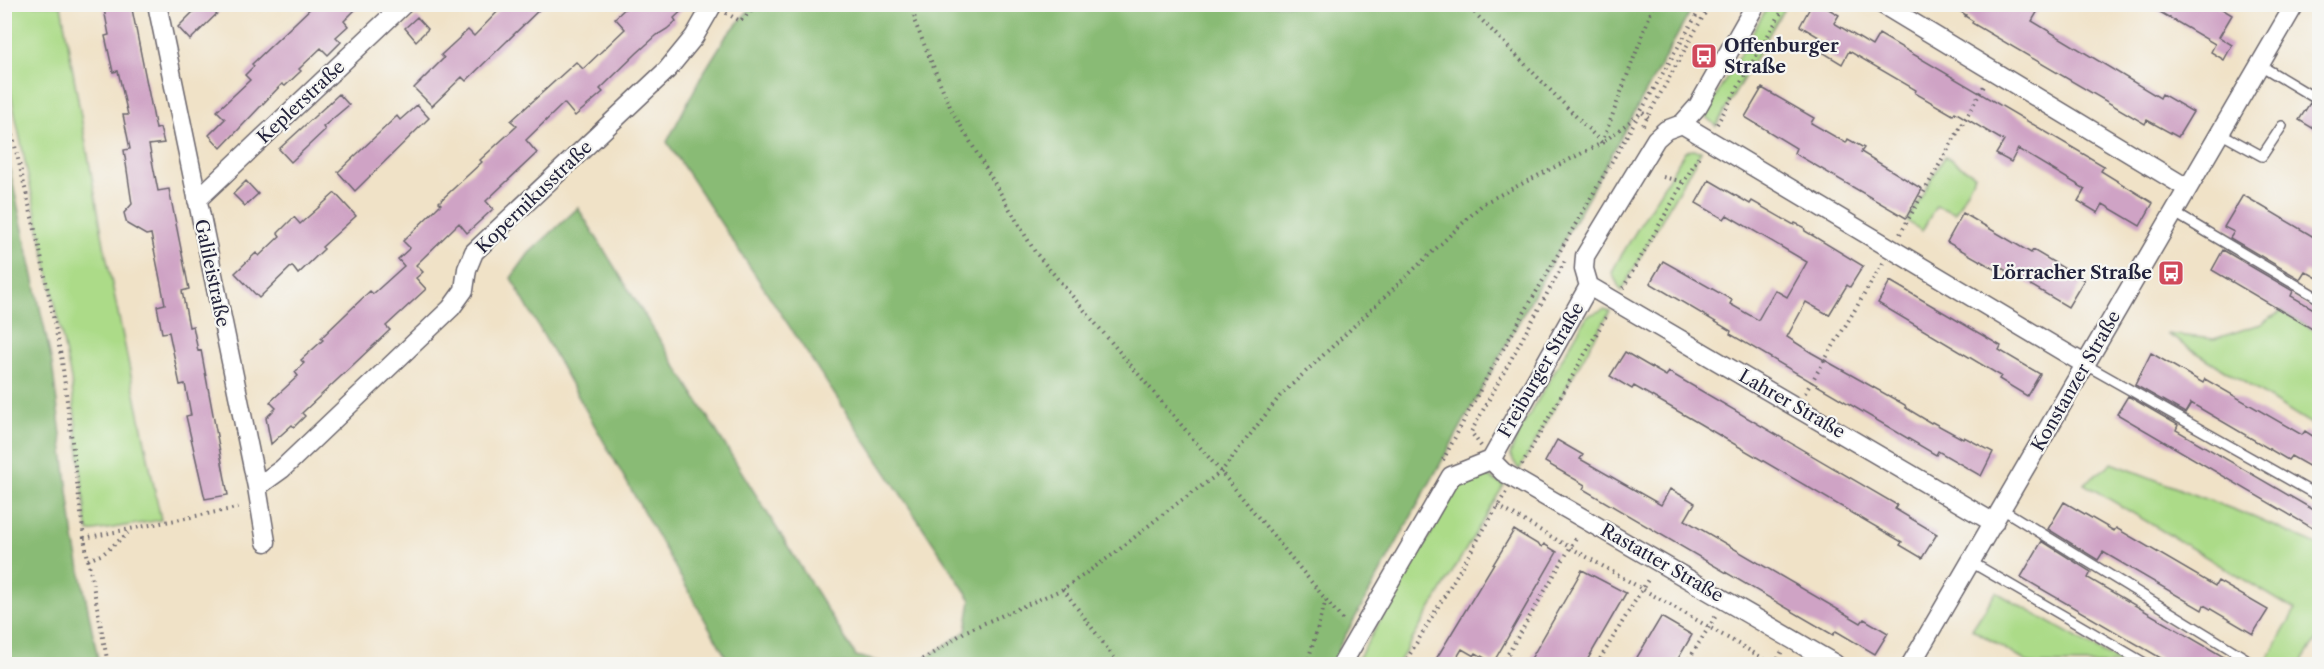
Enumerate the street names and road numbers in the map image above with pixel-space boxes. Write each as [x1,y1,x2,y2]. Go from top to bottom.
street label: Keplerstraße [253,56,349,148]
street label: Kopernikusstraße [471,136,597,258]
street label: Galileistraße [190,217,234,329]
street label: Freiburger Straße [1493,299,1589,441]
street label: Konstanzer Straße [2027,307,2125,455]
street label: Lahrer Straße [1735,365,1849,443]
street label: Rastatter Straße [1597,519,1727,607]

